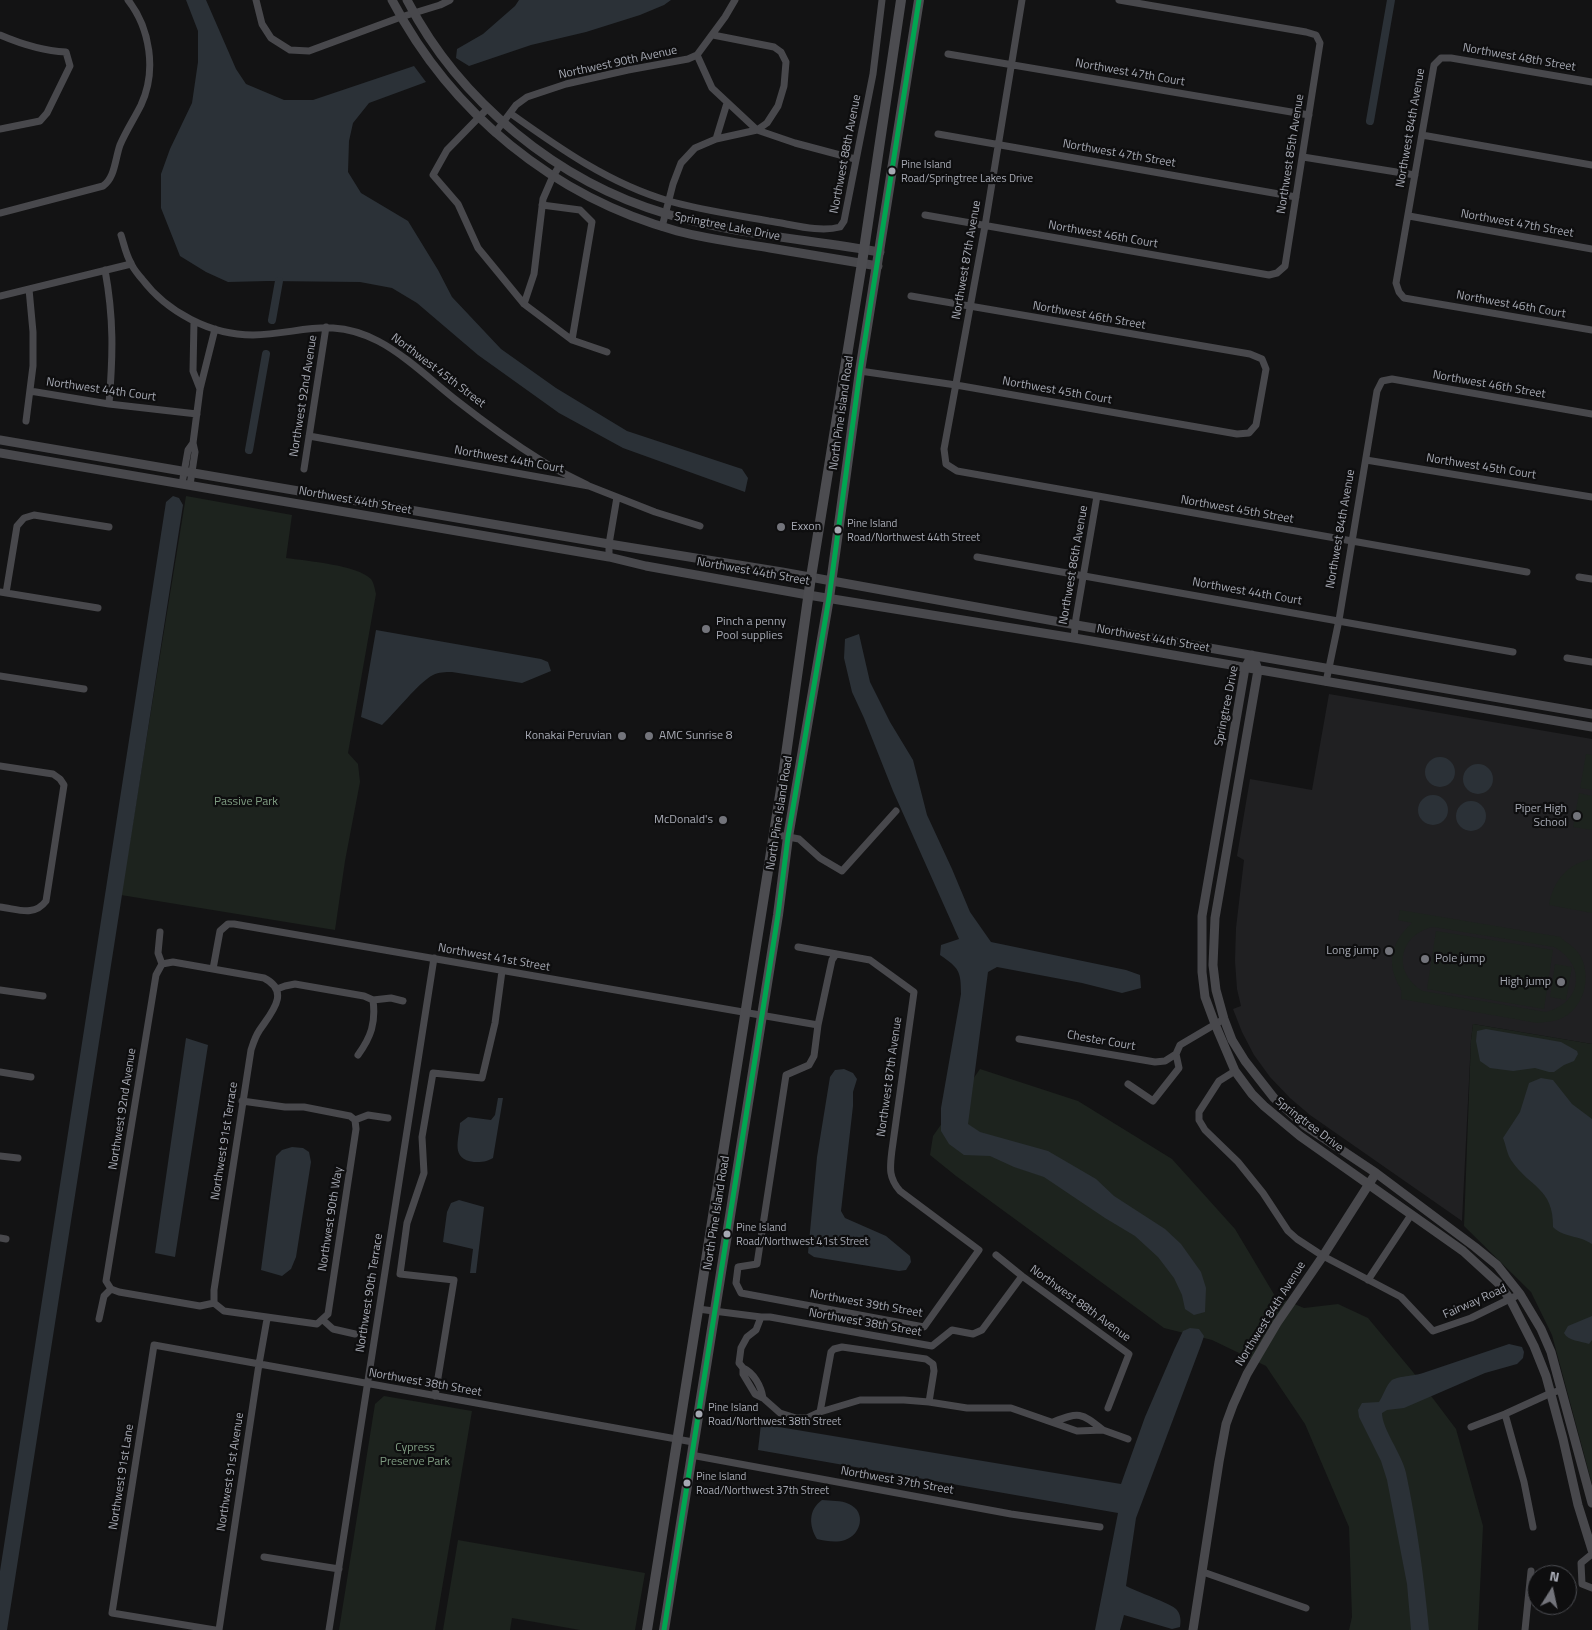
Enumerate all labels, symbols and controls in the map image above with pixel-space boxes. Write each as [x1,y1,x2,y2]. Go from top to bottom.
street label: Northwest 48th Street [1461,41,1577,75]
street label: Northwest 90th Avenue [557,43,679,83]
street label: Northwest 47th Court [1074,56,1186,90]
street label: Northwest 84th Avenue [1393,67,1429,189]
street label: Northwest 88th Avenue [827,93,865,215]
street label: Northwest 85th Avenue [1274,93,1308,215]
street label: Northwest 47th Street [1061,137,1177,171]
place label: Pine Island Road/Springtree Lakes Drive [901,158,1033,184]
marker: Pine Island Road/Springtree Lakes Drive [887,166,897,176]
street label: Northwest 87th Avenue [949,199,985,321]
street label: Northwest 47th Street [1459,207,1575,241]
street label: Springtree Lake Drive [673,210,781,244]
street label: Northwest 46th Court [1047,218,1159,252]
street label: Northwest 46th Court [1455,288,1567,322]
street label: Northwest 46th Street [1031,299,1147,333]
street label: Northwest 45th Street [388,331,488,411]
street label: Northwest 92nd Avenue [287,334,321,458]
street label: North Pine Island Road [827,355,857,471]
street label: Northwest 46th Street [1431,368,1547,402]
street label: Northwest 45th Court [1001,374,1113,408]
street label: Northwest 44th Court [45,375,157,405]
street label: Northwest 44th Court [453,443,565,477]
street label: Northwest 45th Court [1425,451,1537,483]
street label: Northwest 84th Avenue [1323,468,1359,590]
street label: Northwest 44th Street [297,484,413,518]
street label: Northwest 45th Street [1179,493,1295,527]
street label: Northwest 86th Avenue [1056,504,1092,626]
place label: Pine Island Road/Northwest 44th Street [847,517,980,543]
place label: Exxon [791,520,821,534]
marker: Exxon [775,521,787,533]
marker: Pine Island Road/Northwest 44th Street [833,525,843,535]
street label: Northwest 44th Street [695,555,811,589]
street label: Northwest 44th Court [1191,575,1303,609]
place label: Pinch a penny Pool supplies [716,615,786,643]
street label: Northwest 44th Street [1095,622,1211,656]
marker: Pinch a penny Pool supplies [700,623,712,635]
street label: Springtree Drive [1212,665,1242,747]
place label: Konakai Peruvian [525,729,612,743]
place label: AMC Sunrise 8 [659,729,732,743]
marker: Konakai Peruvian [616,730,628,742]
marker: AMC Sunrise 8 [643,730,655,742]
street label: North Pine Island Road [764,755,796,871]
park label: Passive Park [214,795,278,809]
place label: Piper High School [1515,802,1567,830]
marker: Piper High School [1571,810,1583,822]
place label: McDonald's [654,813,713,827]
marker: McDonald's [717,814,729,826]
street label: Northwest 41st Street [437,941,551,975]
place label: Long jump [1326,944,1379,958]
marker: Long jump [1383,945,1395,957]
place label: Pole jump [1435,952,1485,966]
marker: Pole jump [1419,953,1431,965]
place label: High jump [1500,975,1551,989]
marker: High jump [1555,976,1567,988]
street label: Northwest 87th Avenue [874,1016,906,1138]
street label: Chester Court [1066,1028,1136,1054]
street label: Northwest 92nd Avenue [106,1047,140,1171]
street label: Northwest 91st Terrace [209,1081,241,1201]
street label: Springtree Drive [1272,1095,1346,1155]
street label: North Pine Island Road [701,1155,733,1271]
street label: Northwest 90th Way [316,1166,346,1272]
place label: Pine Island Road/Northwest 41st Street [736,1221,868,1247]
marker: Pine Island Road/Northwest 41st Street [722,1229,732,1239]
street label: Northwest 90th Terrace [353,1232,387,1354]
street label: Northwest 84th Avenue [1233,1259,1309,1369]
street label: Northwest 88th Avenue [1027,1263,1133,1345]
street label: Fairway Road [1441,1282,1509,1322]
street label: Northwest 39th Street [808,1287,924,1321]
street label: Northwest 38th Street [807,1306,923,1340]
street label: Northwest 38th Street [367,1366,483,1400]
place label: Pine Island Road/Northwest 38th Street [708,1401,841,1427]
marker: Pine Island Road/Northwest 38th Street [694,1409,704,1419]
street label: Northwest 91st Avenue [214,1412,248,1532]
street label: Northwest 91st Lane [107,1423,137,1531]
park label: Cypress Preserve Park [380,1441,450,1469]
street label: Northwest 37th Street [839,1464,955,1498]
place label: Pine Island Road/Northwest 37th Street [696,1470,829,1496]
marker: Pine Island Road/Northwest 37th Street [682,1478,692,1488]
north arrow [1527,1565,1577,1615]
text: N [1548,1565,1561,1587]

